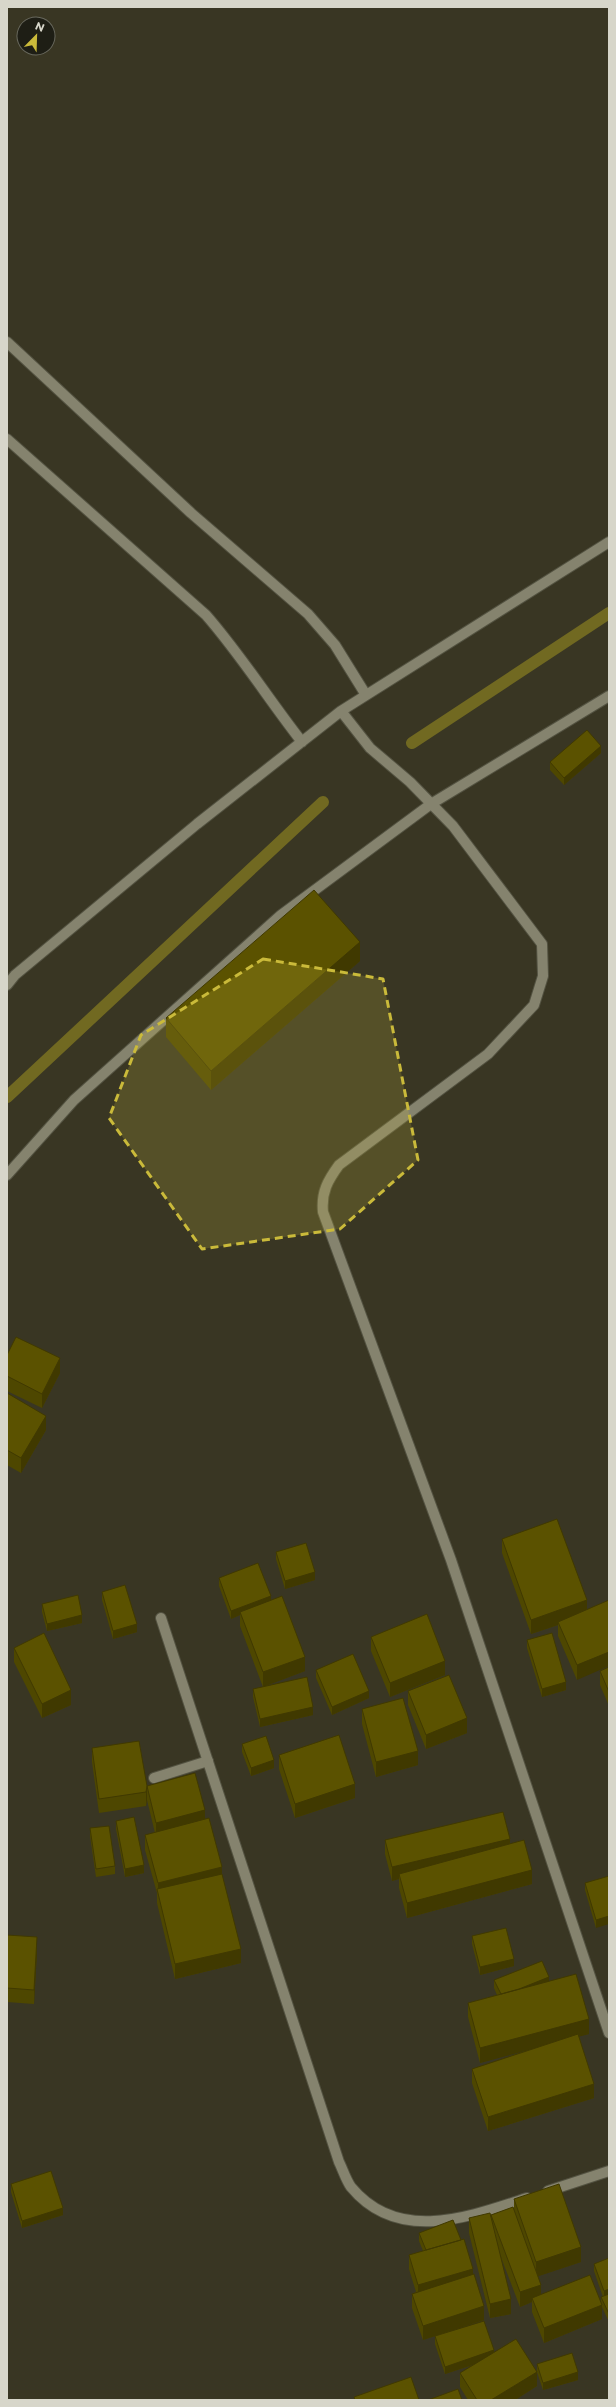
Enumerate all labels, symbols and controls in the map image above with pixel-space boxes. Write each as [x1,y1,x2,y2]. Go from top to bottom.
north arrow [16,16,56,56]
text: N [33,19,47,35]

